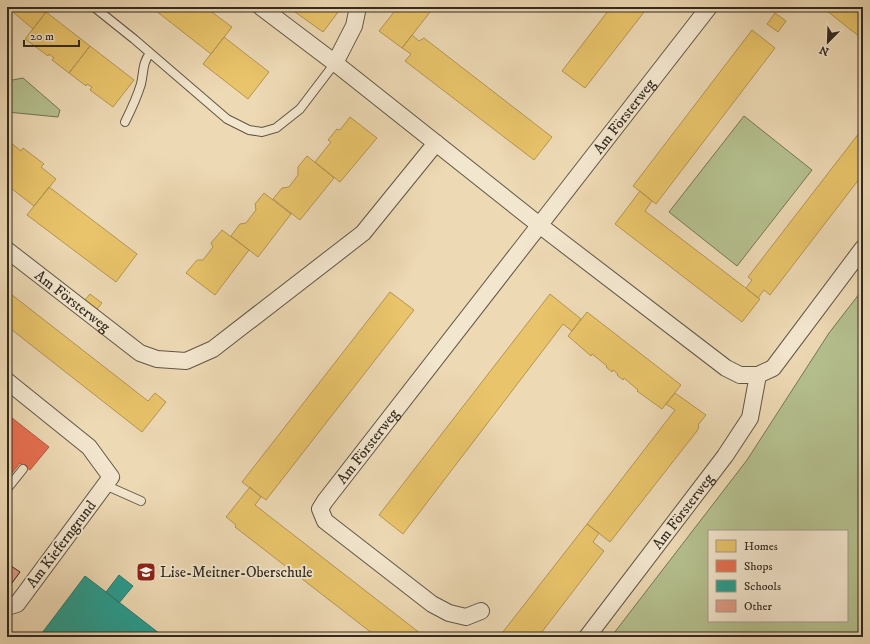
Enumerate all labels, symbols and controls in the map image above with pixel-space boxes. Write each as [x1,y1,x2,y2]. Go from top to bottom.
scale bar [24,22,79,48]
north arrow [808,22,848,62]
text: 20 m [30,29,54,44]
text: N [818,42,831,58]
street label: Am Försterweg [589,74,660,158]
street label: Am Försterweg [31,266,114,337]
street label: Am Försterweg [333,404,404,488]
street label: Am Försterweg [648,469,719,553]
street label: Am Kieferngrund [22,496,101,592]
legend [708,530,848,622]
text: Homes [744,539,778,554]
text: Shops [744,559,772,574]
school or university icon: Lise-Meitner-Oberschule [135,561,157,583]
place label: Lise-Meitner-Oberschule [160,563,313,582]
text: Schools [744,579,781,594]
text: Other [744,599,773,614]

